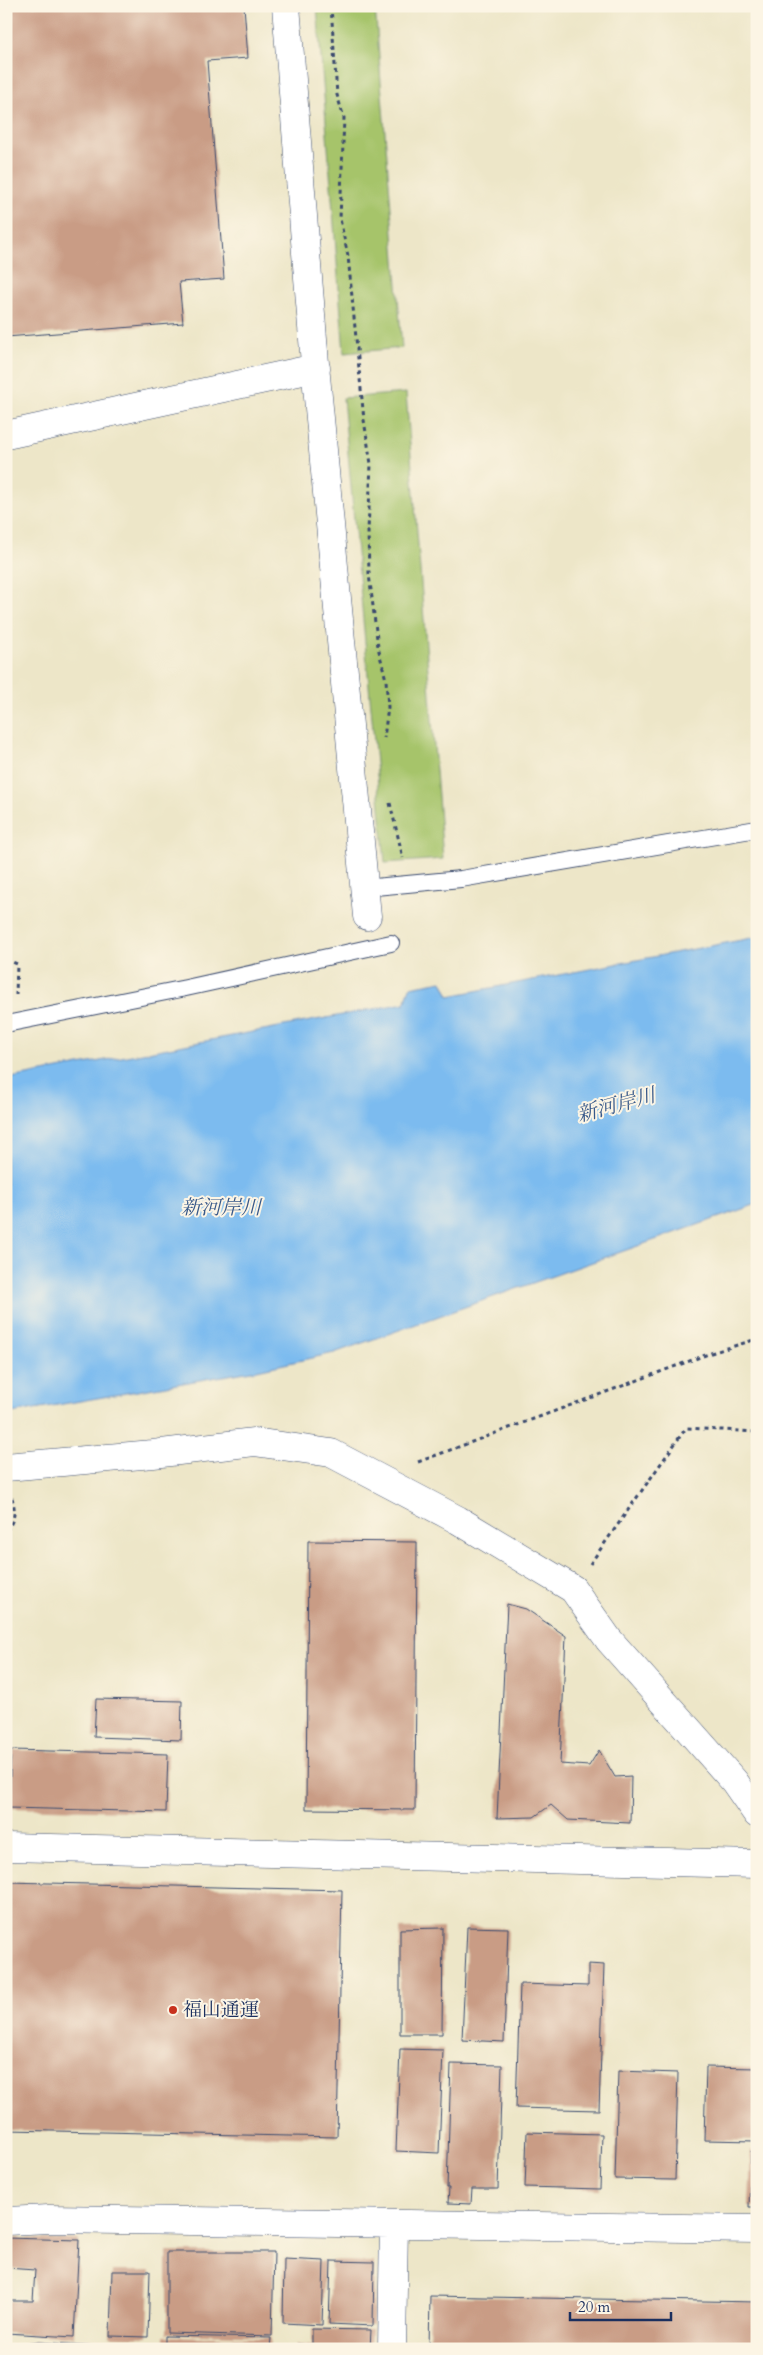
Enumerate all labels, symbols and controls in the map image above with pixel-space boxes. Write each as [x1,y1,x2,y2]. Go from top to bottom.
water label: 新河岸川 [574,1081,660,1128]
water label: 新河岸川 [181,1194,263,1221]
place label: 福山通運 [183,1997,259,2023]
marker: 福山通運 [167,2004,179,2016]
scale bar [570,2290,672,2322]
text: 20 m [578,2297,610,2317]

